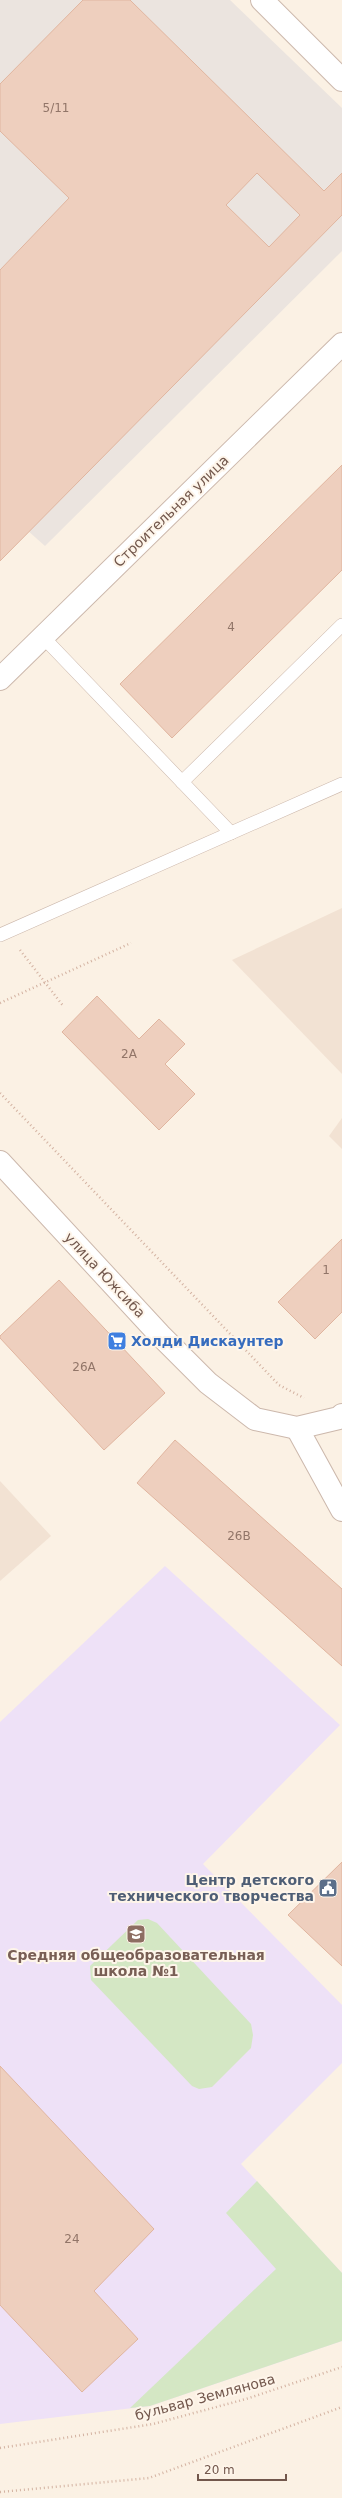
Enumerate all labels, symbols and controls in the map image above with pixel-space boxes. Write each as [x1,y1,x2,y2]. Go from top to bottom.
house number: 5/11 [43,101,69,115]
street label: Строительная улица [110,452,232,570]
house number: 4 [227,620,235,634]
house number: 2А [121,1047,138,1061]
street label: улица Южсиба [61,1229,149,1321]
house number: 1 [322,1263,330,1277]
supermarket icon: Холди Дискаунтер [106,1330,128,1352]
place label: Холди Дискаунтер [131,1333,284,1349]
house number: 26А [72,1360,97,1374]
house number: 26В [227,1529,251,1543]
place label: Центр детского технического творчества [109,1872,314,1904]
public building icon: Центр детского технического творчества [317,1877,339,1899]
school or university icon: Средняя общеобразовательная школа №1 [125,1923,147,1945]
place label: Средняя общеобразовательная школа №1 [7,1947,265,1979]
house number: 24 [64,2232,80,2246]
street label: бульвар Землянова [133,2371,277,2423]
scale bar [198,2456,286,2482]
text: 20 m [204,2463,235,2477]

